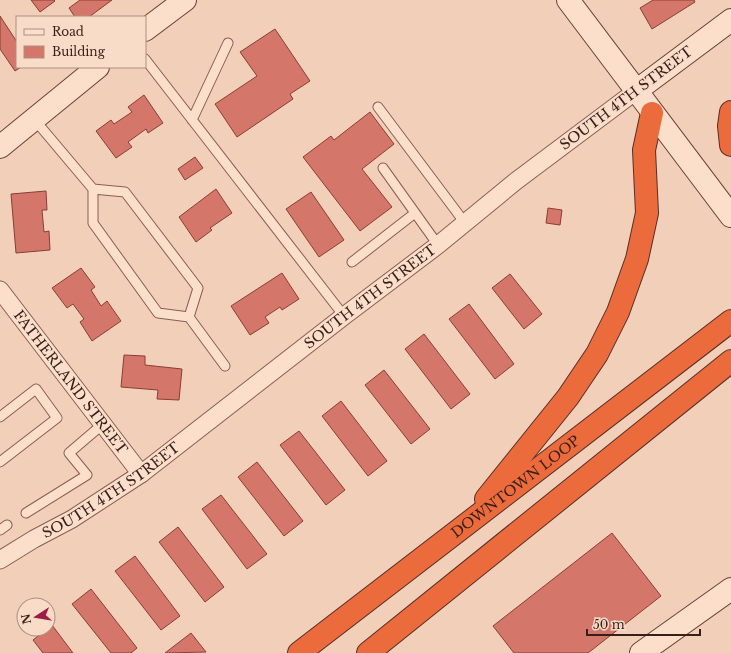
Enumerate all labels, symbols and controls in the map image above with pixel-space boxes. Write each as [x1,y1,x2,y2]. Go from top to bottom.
legend [16,16,146,68]
text: Road [52,24,84,39]
street label: SOUTH 4TH STREET [556,42,696,154]
text: Building [52,44,106,59]
street label: SOUTH 4TH STREET [300,241,440,353]
street label: FATHERLAND STREET [10,307,131,458]
street label: DOWNTOWN LOOP [448,431,584,542]
street label: SOUTH 4TH STREET [39,438,183,542]
north arrow [16,597,56,637]
scale bar [587,611,700,637]
text: N [18,612,34,626]
text: 50 m [593,617,625,632]

